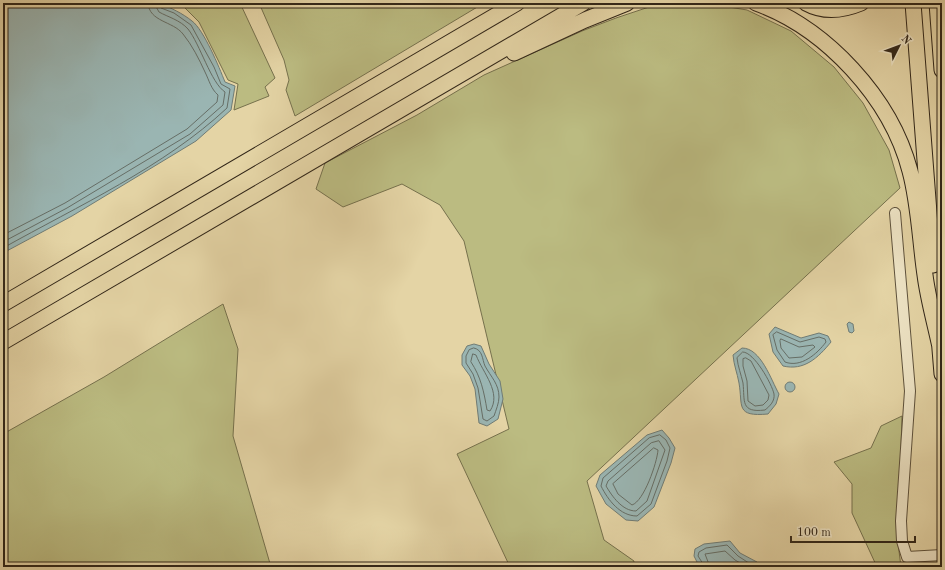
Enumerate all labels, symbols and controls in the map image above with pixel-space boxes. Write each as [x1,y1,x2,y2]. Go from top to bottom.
north arrow [879,26,919,66]
text: N [898,34,913,48]
scale bar [791,518,915,544]
text: 100 m [797,527,831,539]

